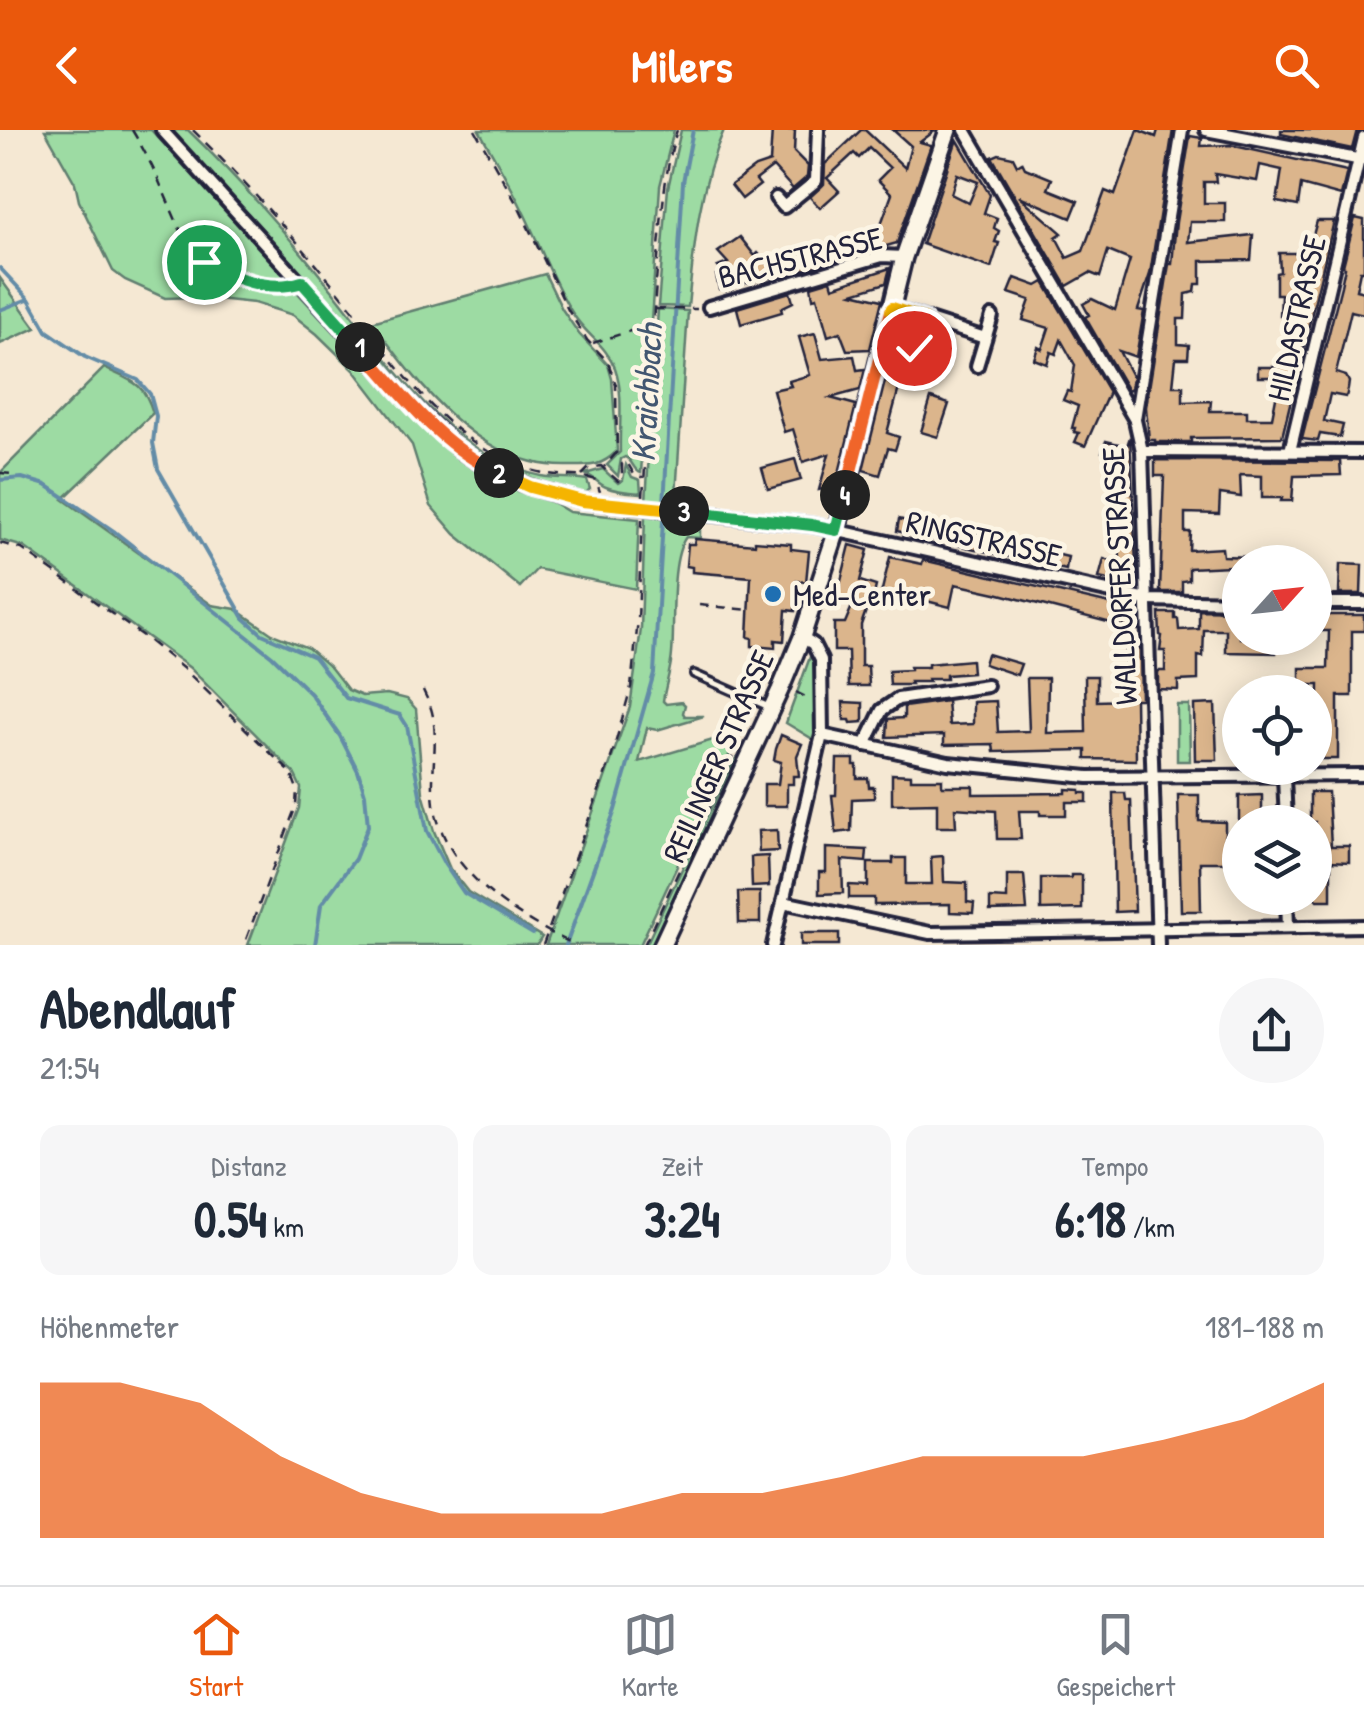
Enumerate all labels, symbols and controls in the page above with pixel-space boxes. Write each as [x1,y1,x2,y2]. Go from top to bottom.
text: Milers [631,35,733,96]
icon: back [40,38,95,93]
icon: search [1269,38,1324,93]
street label: BACHSTRASSE [713,216,887,298]
pin [162,220,247,305]
street label: HILDASTRASSE [1256,231,1336,405]
icon: arrive [177,235,232,290]
pin [872,306,957,391]
water label: Kraichbach [619,321,673,463]
icon: check [887,321,942,376]
pin: 1 [335,322,385,372]
text: 1 [355,328,365,366]
street label: WALLDORFER STRASSE [1091,446,1147,706]
pin: 2 [474,448,524,498]
text: 2 [492,454,506,492]
pin: 4 [820,470,870,520]
text: 4 [840,476,850,514]
pin: 3 [659,486,709,536]
text: 3 [678,492,690,530]
street label: RINGSTRASSE [902,499,1066,577]
north arrow [1222,545,1332,655]
map controls [1222,545,1332,915]
place label: Med-Center [793,573,931,616]
marker: Med-Center [762,583,784,605]
street label: REILINGER STRASSE [652,643,784,869]
button: locate [1222,675,1332,785]
button: layers [1222,805,1332,915]
text: Abendlauf [40,971,236,1045]
button: share [1219,978,1324,1083]
text: 21:54 [40,1046,100,1089]
text: Distanz [211,1147,287,1185]
text: Zeit [661,1147,703,1185]
text: Tempo [1082,1147,1148,1185]
text: 0.54 [194,1185,267,1253]
text: 3:24 [644,1185,720,1253]
text: 6:18 [1055,1185,1126,1253]
text: km [267,1208,304,1246]
text: /km [1126,1208,1175,1246]
text: Höhenmeter [40,1305,179,1348]
text: 181–188 m [1205,1305,1324,1348]
tab: Start [189,1607,244,1705]
tab: Karte [621,1607,679,1705]
tab: Gespeichert [1056,1607,1175,1705]

